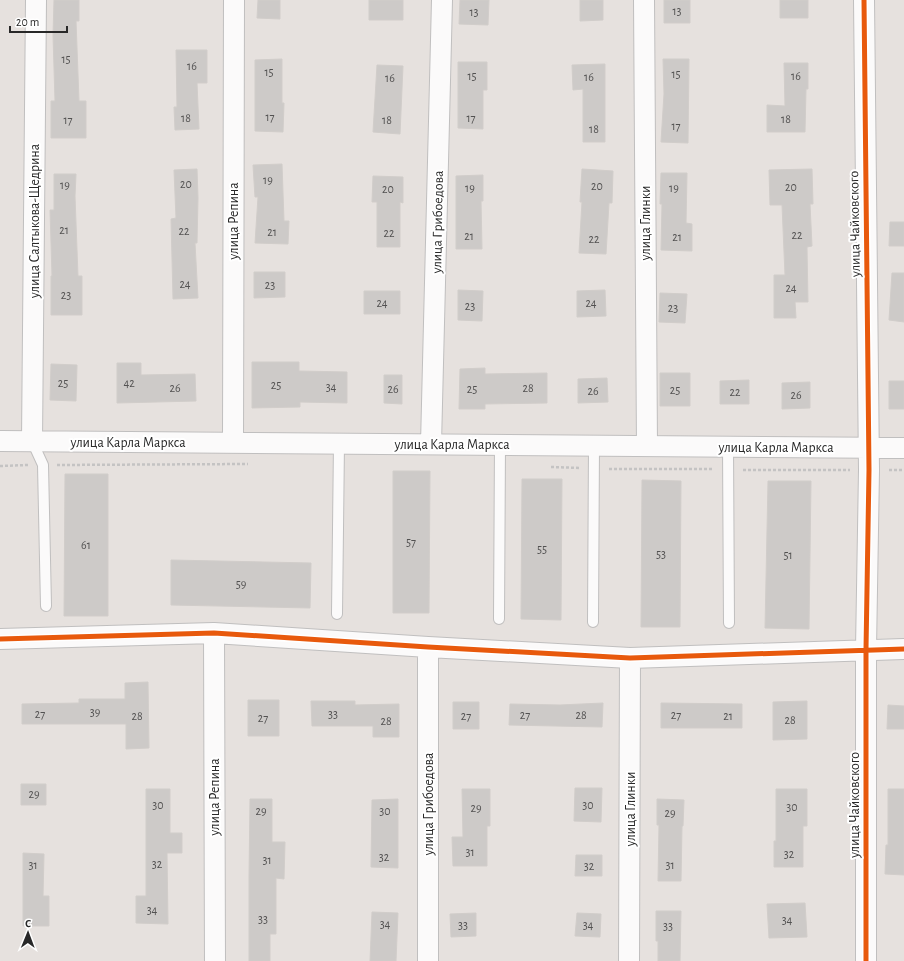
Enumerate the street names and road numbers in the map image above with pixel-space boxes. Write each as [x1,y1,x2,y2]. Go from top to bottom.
street label: улица Салтыкова-Щедрина [28,143,42,299]
street label: улица Грибоедова [430,170,446,275]
street label: улица Чайковского [847,171,863,278]
street label: улица Репина [227,182,241,261]
street label: улица Глинки [639,185,653,262]
street label: улица Карла Маркса [69,436,186,450]
street label: улица Карла Маркса [393,438,510,452]
street label: улица Карла Маркса [717,441,834,455]
street label: улица Грибоедова [422,752,436,856]
street label: улица Чайковского [848,752,862,859]
street label: улица Репина [208,758,222,837]
street label: улица Глинки [624,771,638,848]

